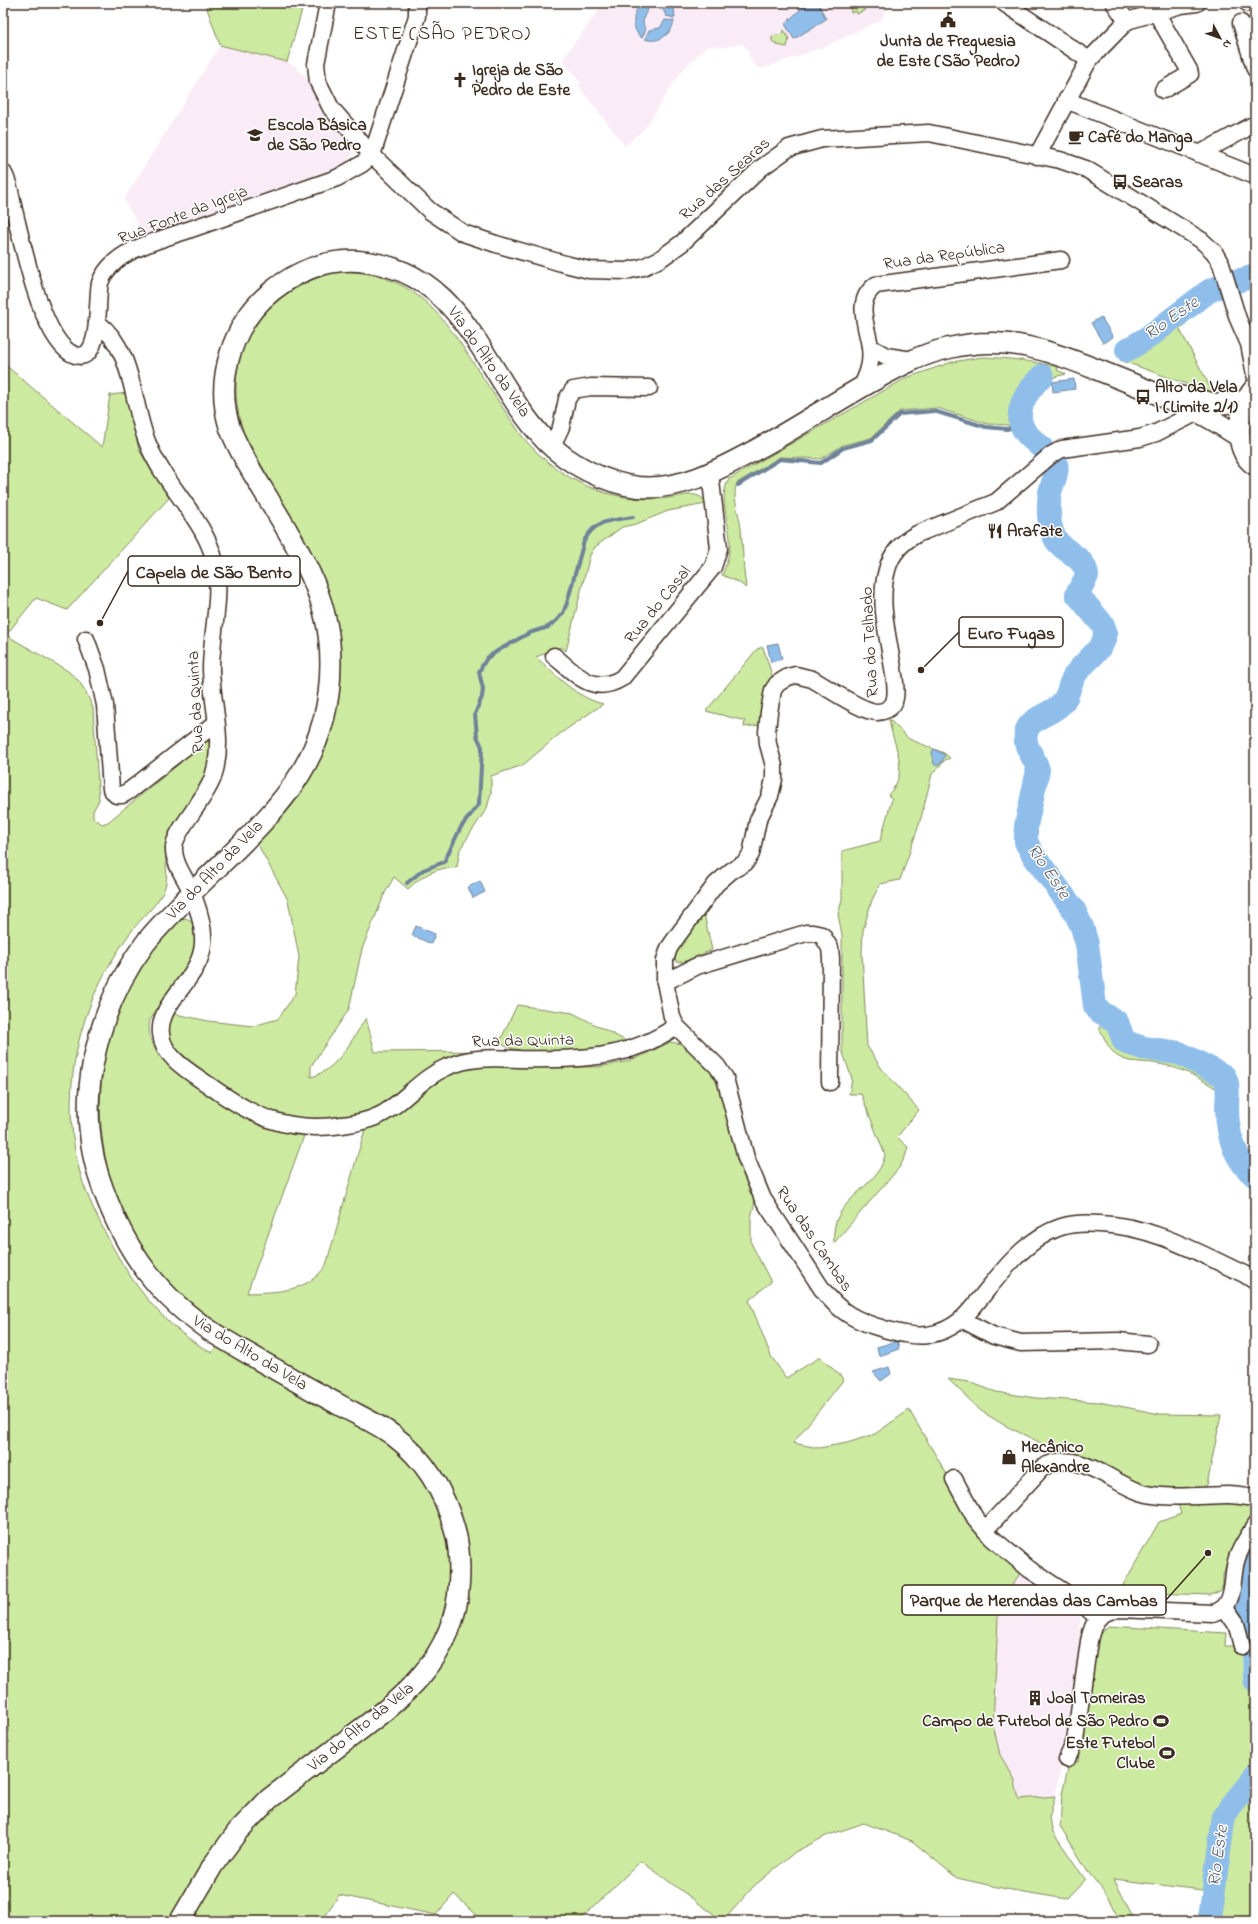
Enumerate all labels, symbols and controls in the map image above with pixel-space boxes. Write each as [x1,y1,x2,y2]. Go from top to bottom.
public building icon: Junta de Freguesia de Este (São Pedro) [939,11,957,29]
north arrow [1200,18,1240,58]
district label: ESTE (SÃO PEDRO) [353,21,531,48]
place label: Junta de Freguesia de Este (São Pedro) [877,29,1019,74]
text: N [1218,36,1235,52]
place label: Igreja de São Pedro de Este [472,58,571,103]
church icon: Igreja de São Pedro de Este [451,71,469,89]
place label: Escola Básica de São Pedro [267,113,367,158]
place label: Café do Manga [1088,125,1193,152]
school or university icon: Escola Básica de São Pedro [246,126,264,144]
cafe icon: Café do Manga [1067,128,1085,146]
street label: Rua das Searas [674,131,776,227]
place label: Searas [1132,170,1183,195]
bus stop icon: Searas [1111,173,1129,191]
street label: Rua Fonte da Igreja [115,179,252,253]
street label: Rua da República [882,235,1006,277]
water label: Rio Este [1139,290,1205,347]
street label: Via do Alto da Vela [441,300,537,423]
place label: Alto da Vela I (Limite 2/1) [1155,375,1238,420]
bus stop icon: Alto da Vela I (Limite 2/1) [1134,388,1152,406]
place label: Arafate [1007,519,1064,544]
restaurant icon: Arafate [986,522,1004,540]
callout: Capela de São Bento [128,556,300,586]
street label: Rua do Casal [619,560,697,650]
text: Capela de São Bento [136,561,292,587]
street label: Rua do Telhado [855,586,885,698]
callout: Euro Fugas [959,617,1063,647]
text: Euro Fugas [967,622,1055,649]
street label: Rua da Quinta [181,650,211,754]
street label: Via do Alto da Vela [160,814,269,926]
water label: Rio Este [1020,839,1076,905]
street label: Rua da Quinta [472,1028,574,1054]
street label: Rua das Cambas [769,1181,859,1297]
street label: Via do Alto da Vela [187,1308,312,1397]
place label: Mecânico Alexandre [1021,1435,1091,1480]
shop icon: Mecânico Alexandre [1000,1448,1018,1466]
callout: Parque de Merendas das Cambas [902,1585,1166,1615]
text: Parque de Merendas das Cambas [910,1589,1158,1615]
street label: Via do Alto da Vela [302,1676,420,1778]
place label: Joal Torneiras [1047,1686,1146,1711]
building icon: Joal Torneiras [1026,1689,1044,1707]
place label: Campo de Futebol de São Pedro [922,1709,1149,1734]
sports icon: Campo de Futebol de São Pedro [1152,1712,1170,1730]
place label: Este Futebol Clube [1065,1731,1156,1776]
sports icon: Este Futebol Clube [1158,1744,1176,1762]
water label: Rio Este [1202,1823,1236,1888]

